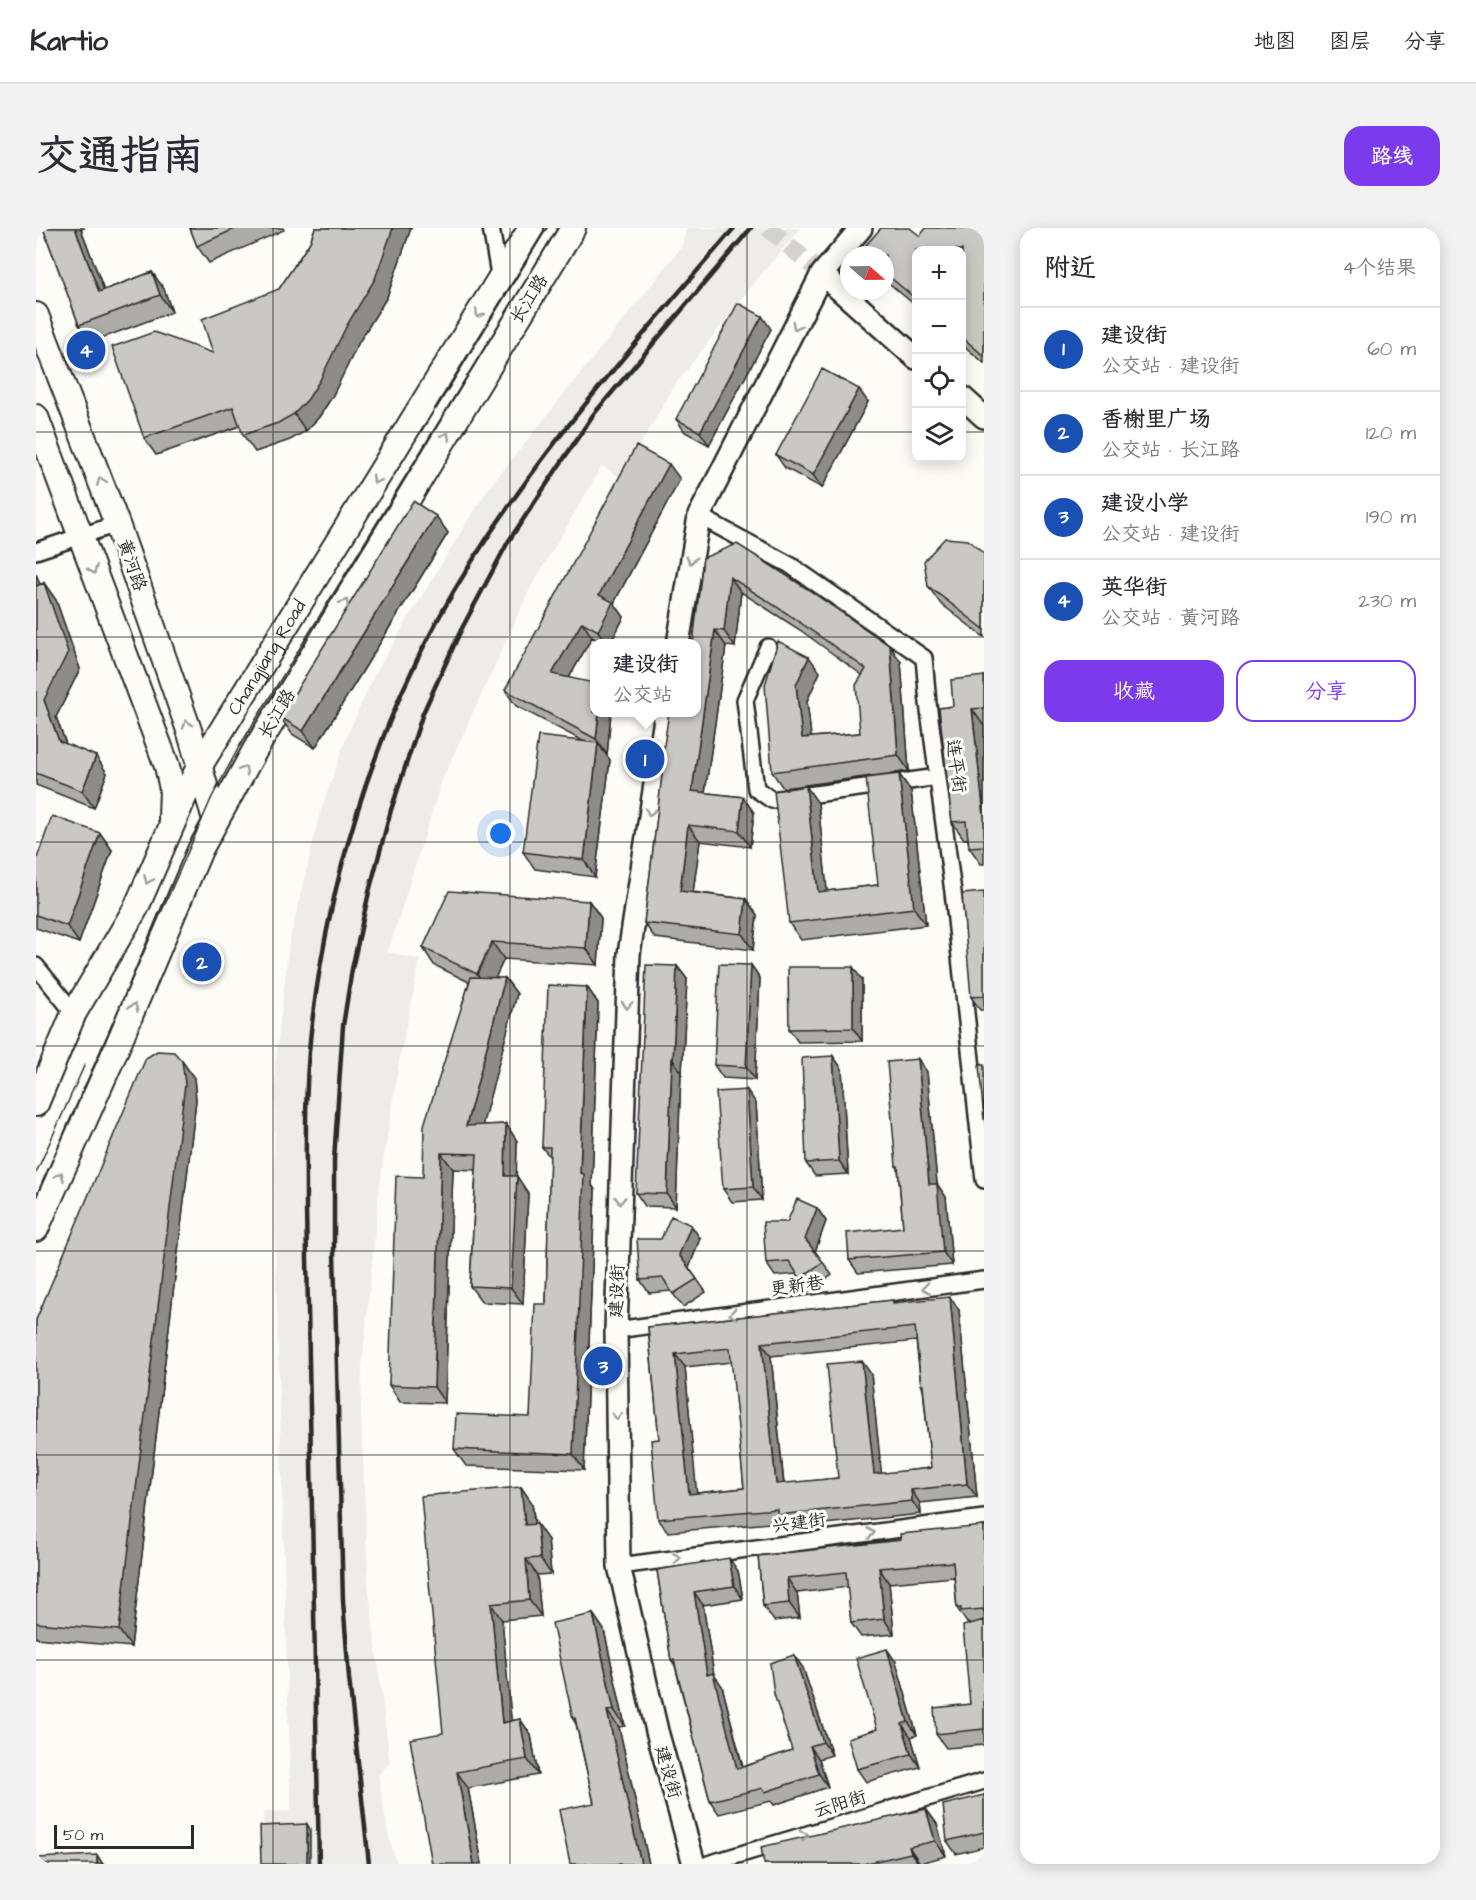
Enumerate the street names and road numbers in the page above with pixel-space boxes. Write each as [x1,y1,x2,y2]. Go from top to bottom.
street label: 长江路 [504,269,554,329]
street label: 黄河路 [111,535,153,595]
street label: Changjiang Road [222,595,312,720]
street label: 长江路 [252,684,302,744]
street label: 连平街 [940,738,972,794]
street label: 建设街 [604,1264,630,1318]
street label: 更新巷 [769,1270,825,1302]
street label: 兴建街 [771,1507,827,1539]
street label: 建设街 [649,1743,687,1801]
street label: 云阳街 [811,1784,869,1824]

